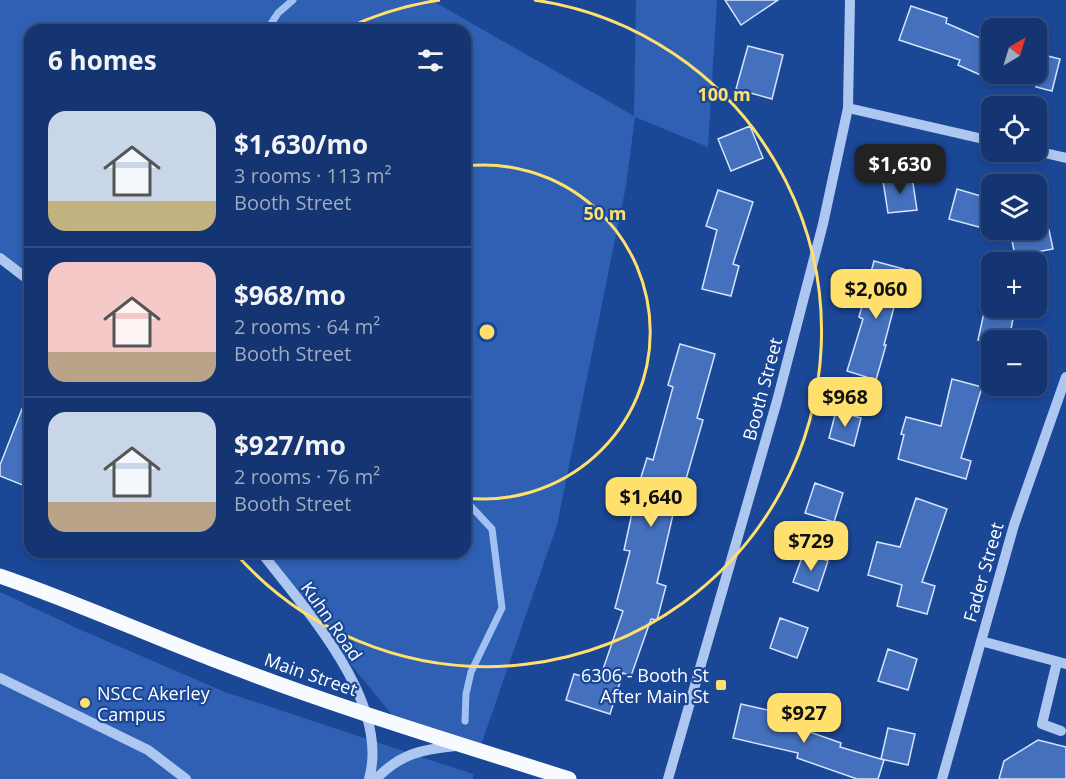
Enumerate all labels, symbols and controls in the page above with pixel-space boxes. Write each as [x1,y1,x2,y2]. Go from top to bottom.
north arrow [981,18,1047,84]
map controls [981,18,1047,396]
text: 6 homes [48,42,157,78]
icon: filters [414,44,447,77]
text: 100 m [697,82,751,106]
button: locate [981,96,1047,162]
text: $1,630/mo [234,126,368,162]
icon: home [96,135,168,207]
pin: $1,630 [851,144,949,195]
text: $1,630 [869,150,931,177]
text: 3 rooms · 113 m² [234,162,392,189]
button: layers [981,174,1047,240]
text: Booth Street [234,189,351,216]
text: 50 m [584,201,626,225]
button: + [981,252,1047,318]
pin: $2,060 [827,269,925,320]
text: $2,060 [845,275,907,302]
text: $968/mo [234,277,346,313]
icon: home [96,286,168,358]
text: 2 rooms · 64 m² [234,313,380,340]
centre of rings [477,322,497,342]
button: − [981,330,1047,396]
street label: Booth Street [737,335,787,443]
text: Booth Street [234,340,351,367]
pin: $968 [809,377,881,428]
text: $968 [822,383,868,410]
text: $927/mo [234,427,346,463]
icon: home [96,436,168,508]
text: 2 rooms · 76 m² [234,463,380,490]
pin: $1,640 [602,477,700,528]
text: $1,640 [620,483,682,510]
text: Booth Street [234,490,351,517]
street label: Fader Street [957,519,1009,625]
pin: $729 [775,521,847,572]
text: $729 [788,527,834,554]
street label: Kuhn Road [296,577,368,665]
street label: Main Street [261,647,361,701]
place label: 6306 - Booth St After Main St [581,663,709,708]
marker: 6306 - Booth St After Main St [714,678,728,692]
place label: NSCC Akerley Campus [97,681,211,726]
pin: $927 [768,693,840,744]
marker: NSCC Akerley Campus [78,696,92,710]
text: $927 [781,699,827,726]

